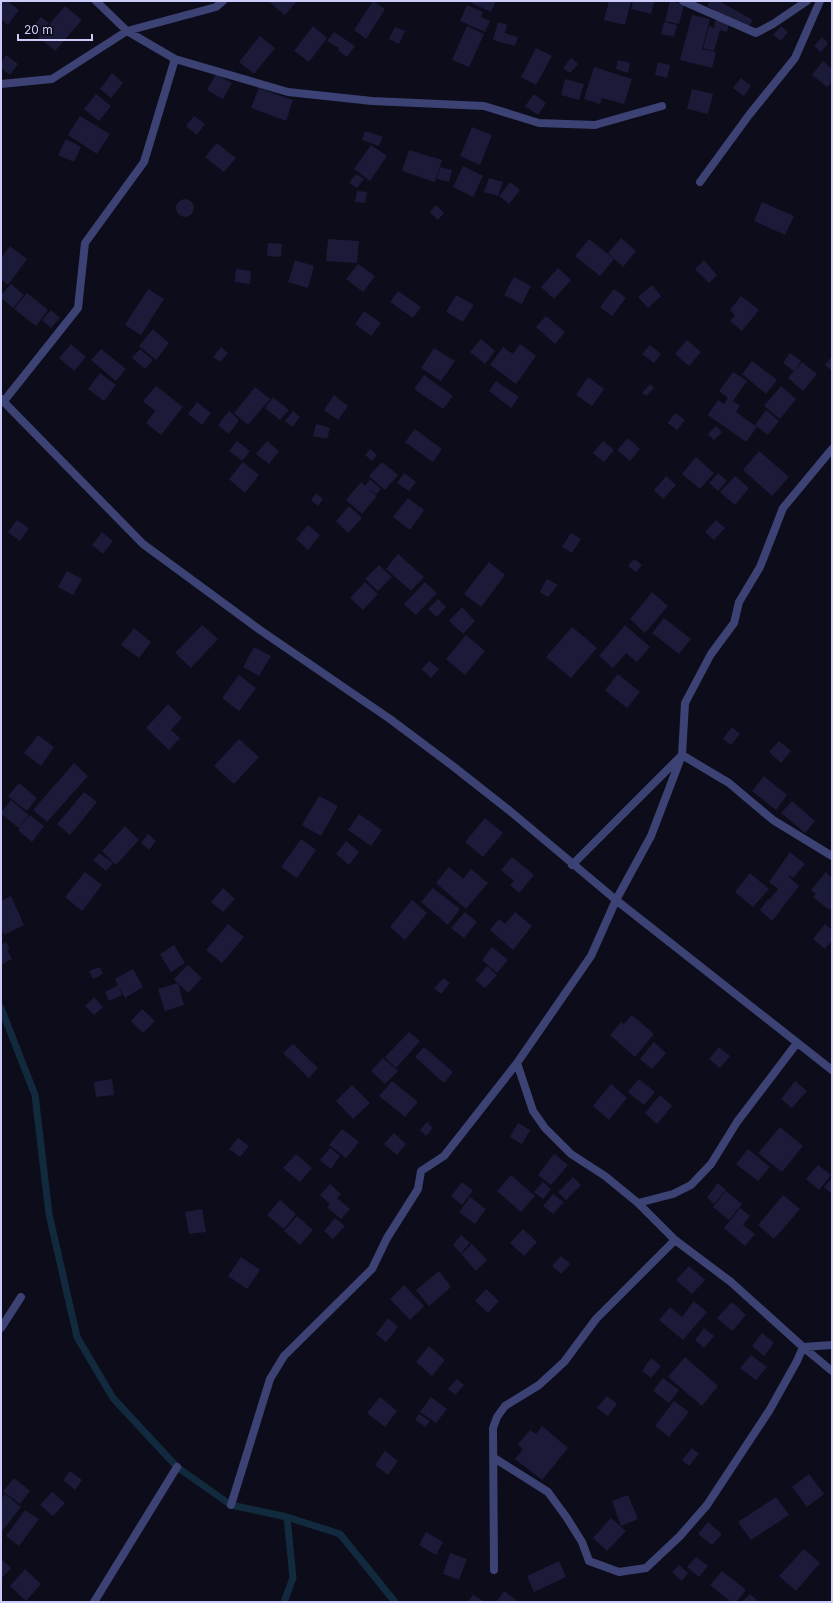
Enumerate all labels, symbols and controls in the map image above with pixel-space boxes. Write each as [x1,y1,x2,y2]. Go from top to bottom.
scale bar [18,16,92,42]
text: 20 m [24,22,53,37]

